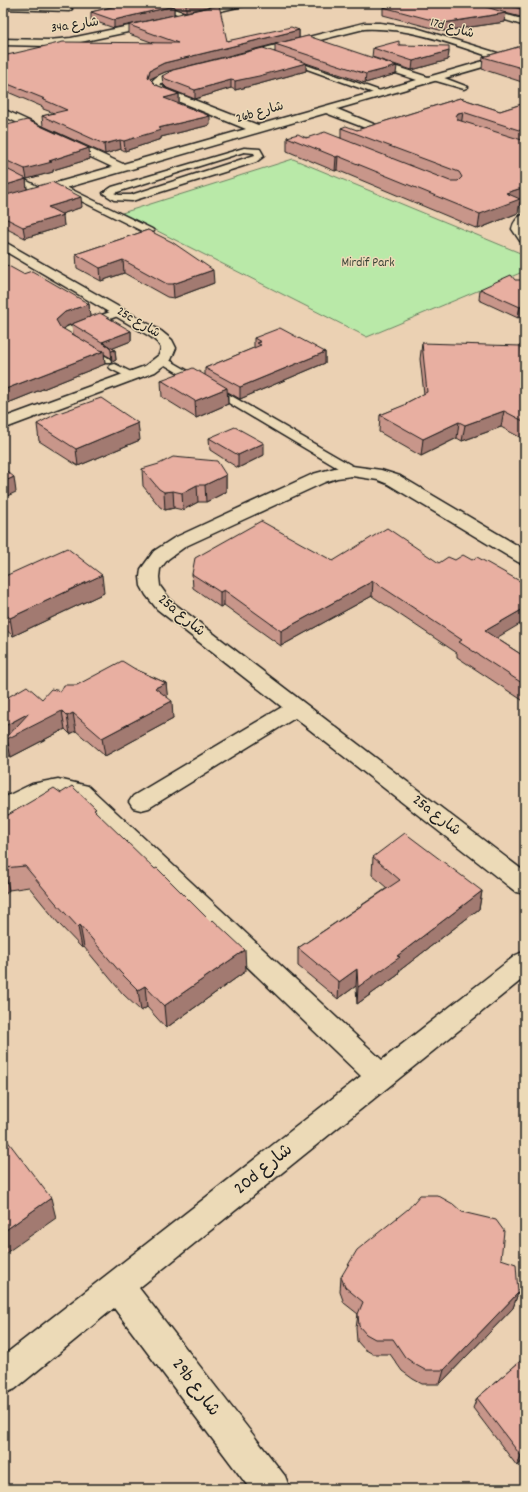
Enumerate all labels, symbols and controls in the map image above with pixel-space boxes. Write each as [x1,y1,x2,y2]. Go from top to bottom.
street label: 34a شارع [50,13,100,39]
street label: 17d شارع [428,14,476,44]
street label: 26b شارع [234,97,286,129]
park label: Mirdif Park [341,254,395,273]
street label: 25c شارع [113,302,163,344]
street label: 25a شارع [152,589,210,643]
street label: 25a شارع [407,790,465,842]
street label: 20d شارع [229,1139,299,1201]
street label: 29b شارع [165,1354,225,1422]

